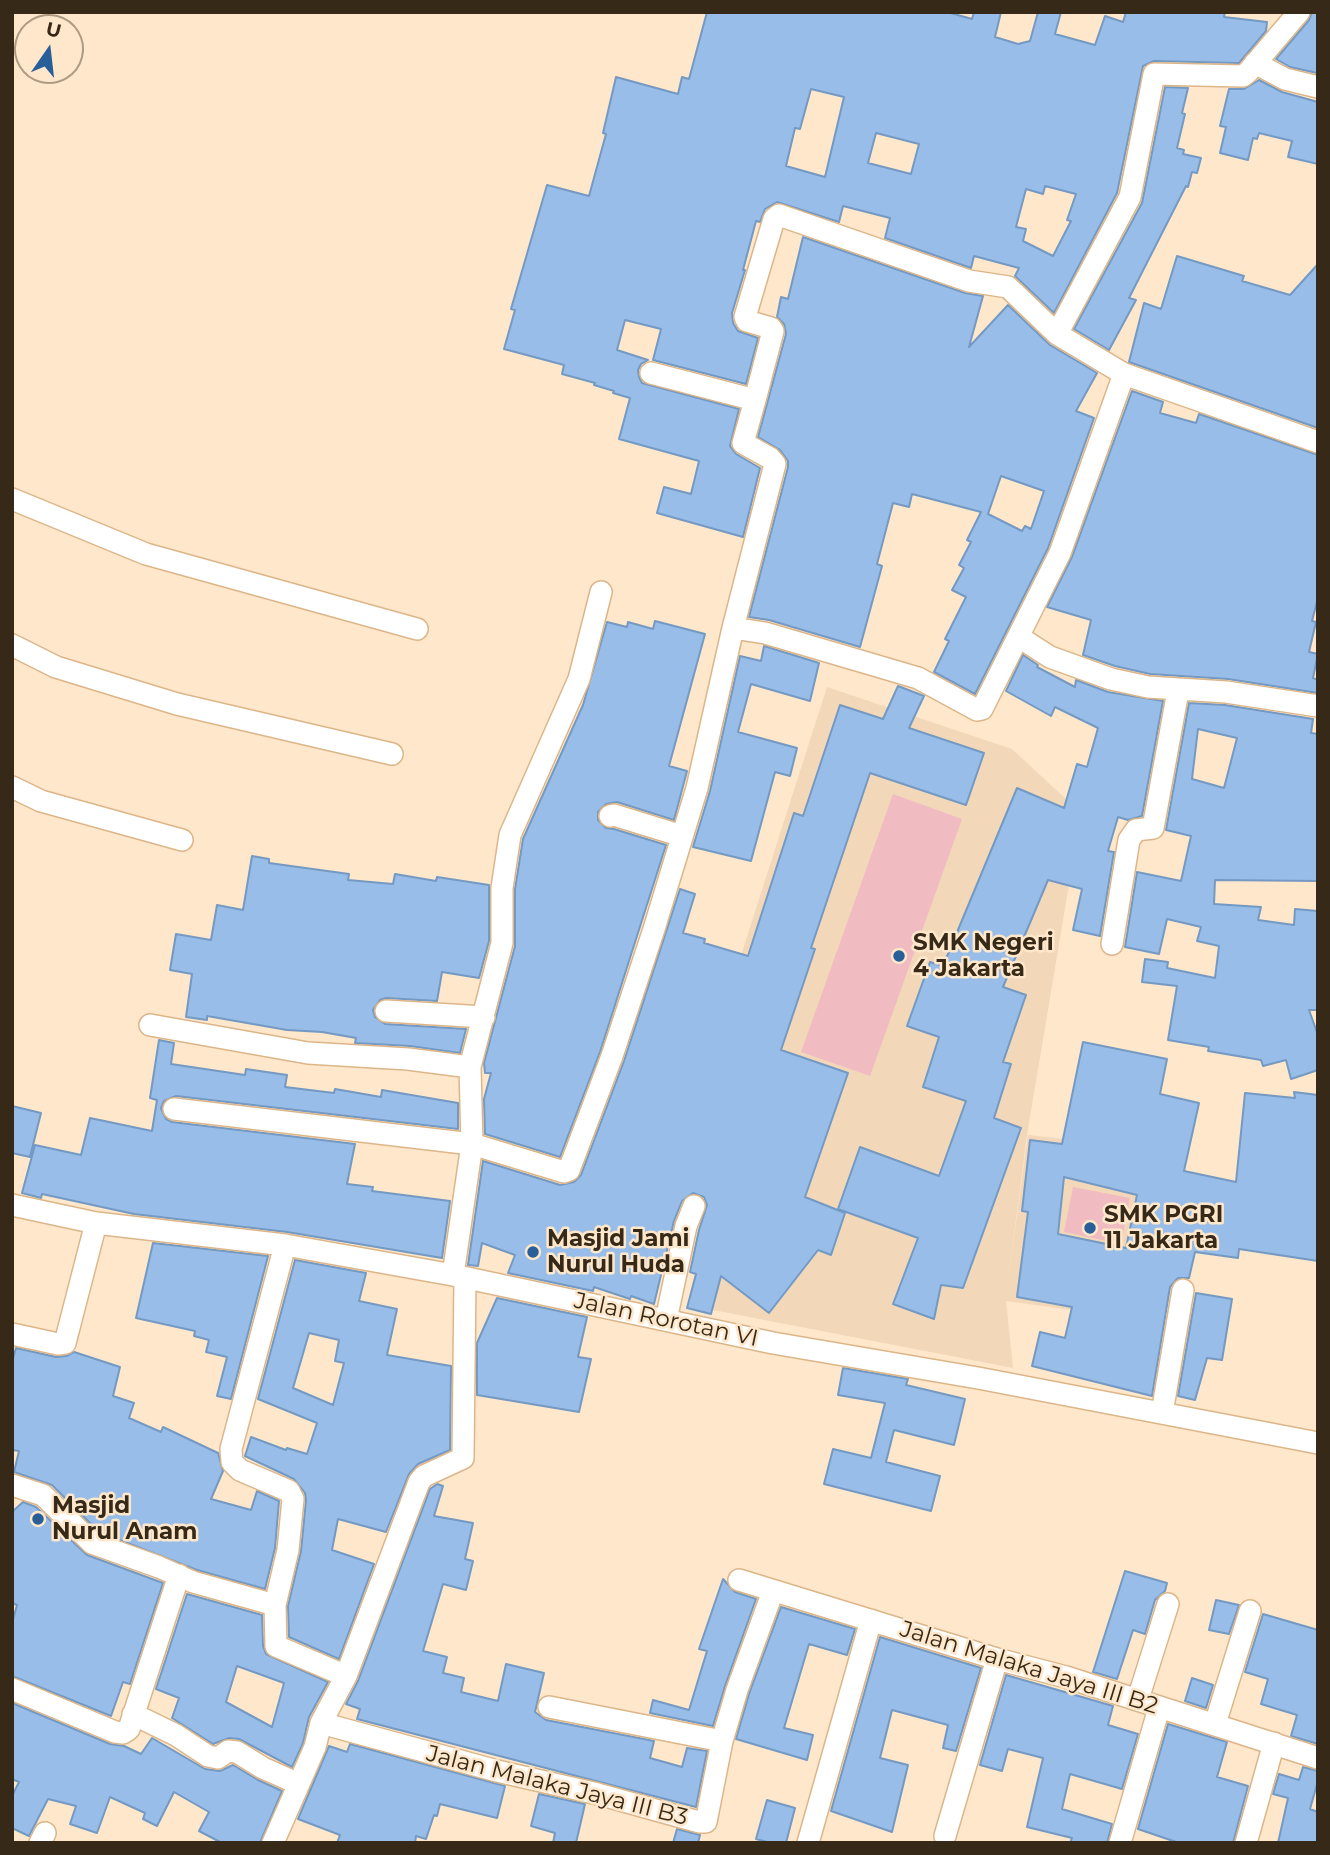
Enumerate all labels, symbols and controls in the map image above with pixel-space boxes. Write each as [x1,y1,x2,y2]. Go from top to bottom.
north arrow [14,14,84,84]
text: U [44,17,64,43]
place label: SMK Negeri 4 Jakarta [913,929,1054,983]
marker: SMK Negeri 4 Jakarta [891,948,907,964]
place label: SMK PGRI 11 Jakarta [1104,1201,1223,1255]
marker: SMK PGRI 11 Jakarta [1082,1220,1098,1236]
place label: Masjid Jami Nurul Huda [547,1225,689,1279]
marker: Masjid Jami Nurul Huda [525,1244,541,1260]
street label: Jalan Rorotan VI [571,1287,761,1353]
place label: Masjid Nurul Anam [52,1492,197,1546]
marker: Masjid Nurul Anam [30,1511,46,1527]
street label: Jalan Malaka Jaya III B2 [897,1616,1161,1720]
street label: Jalan Malaka Jaya III B3 [424,1740,690,1832]

